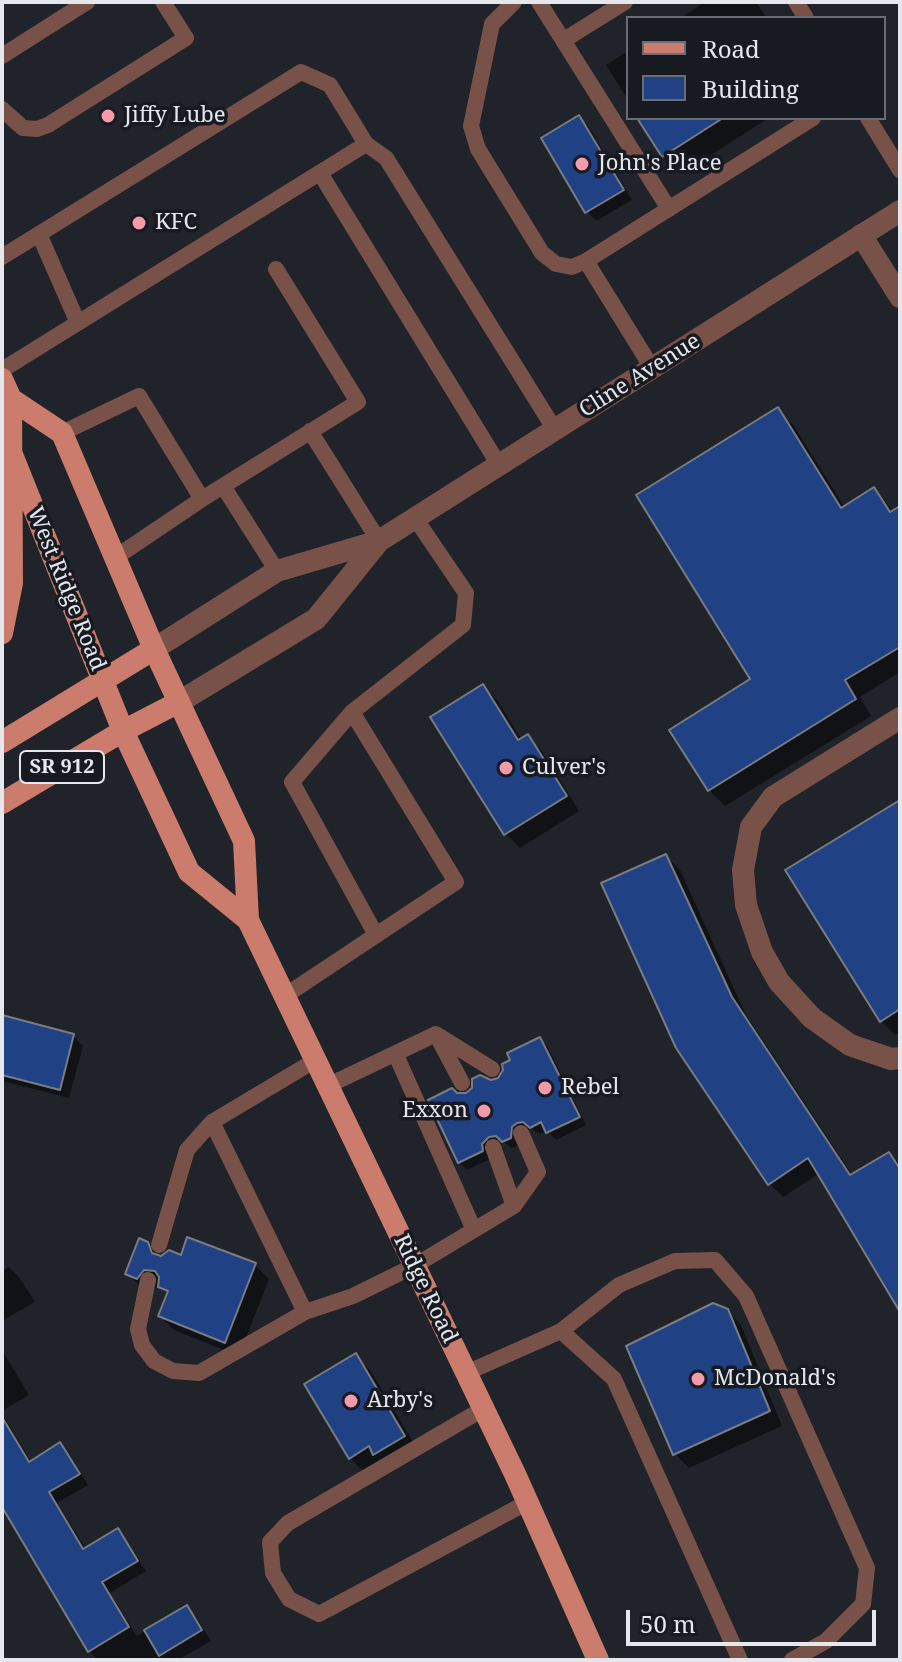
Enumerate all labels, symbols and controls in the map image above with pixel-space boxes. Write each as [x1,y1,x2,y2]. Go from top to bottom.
legend [626,16,886,120]
text: Road [702,32,760,65]
text: Building [702,72,799,105]
place label: Jiffy Lube [124,103,226,129]
marker: Jiffy Lube [99,107,117,125]
place label: John's Place [598,151,721,177]
marker: John's Place [573,155,591,173]
place label: KFC [155,210,197,236]
marker: KFC [130,214,148,232]
street label: Cline Avenue [575,328,705,424]
street label: West Ridge Road [21,503,111,675]
road number: SR 912 [20,751,104,783]
place label: Culver's [522,755,606,781]
marker: Culver's [497,759,515,777]
place label: Rebel [561,1075,619,1101]
marker: Rebel [536,1079,554,1097]
place label: Exxon [402,1098,468,1124]
marker: Exxon [475,1102,493,1120]
street label: Ridge Road [387,1230,463,1348]
place label: McDonald's [714,1366,836,1392]
marker: McDonald's [689,1370,707,1388]
place label: Arby's [367,1388,433,1414]
marker: Arby's [342,1392,360,1410]
scale bar [630,1594,880,1644]
text: 50 m [640,1607,696,1640]

